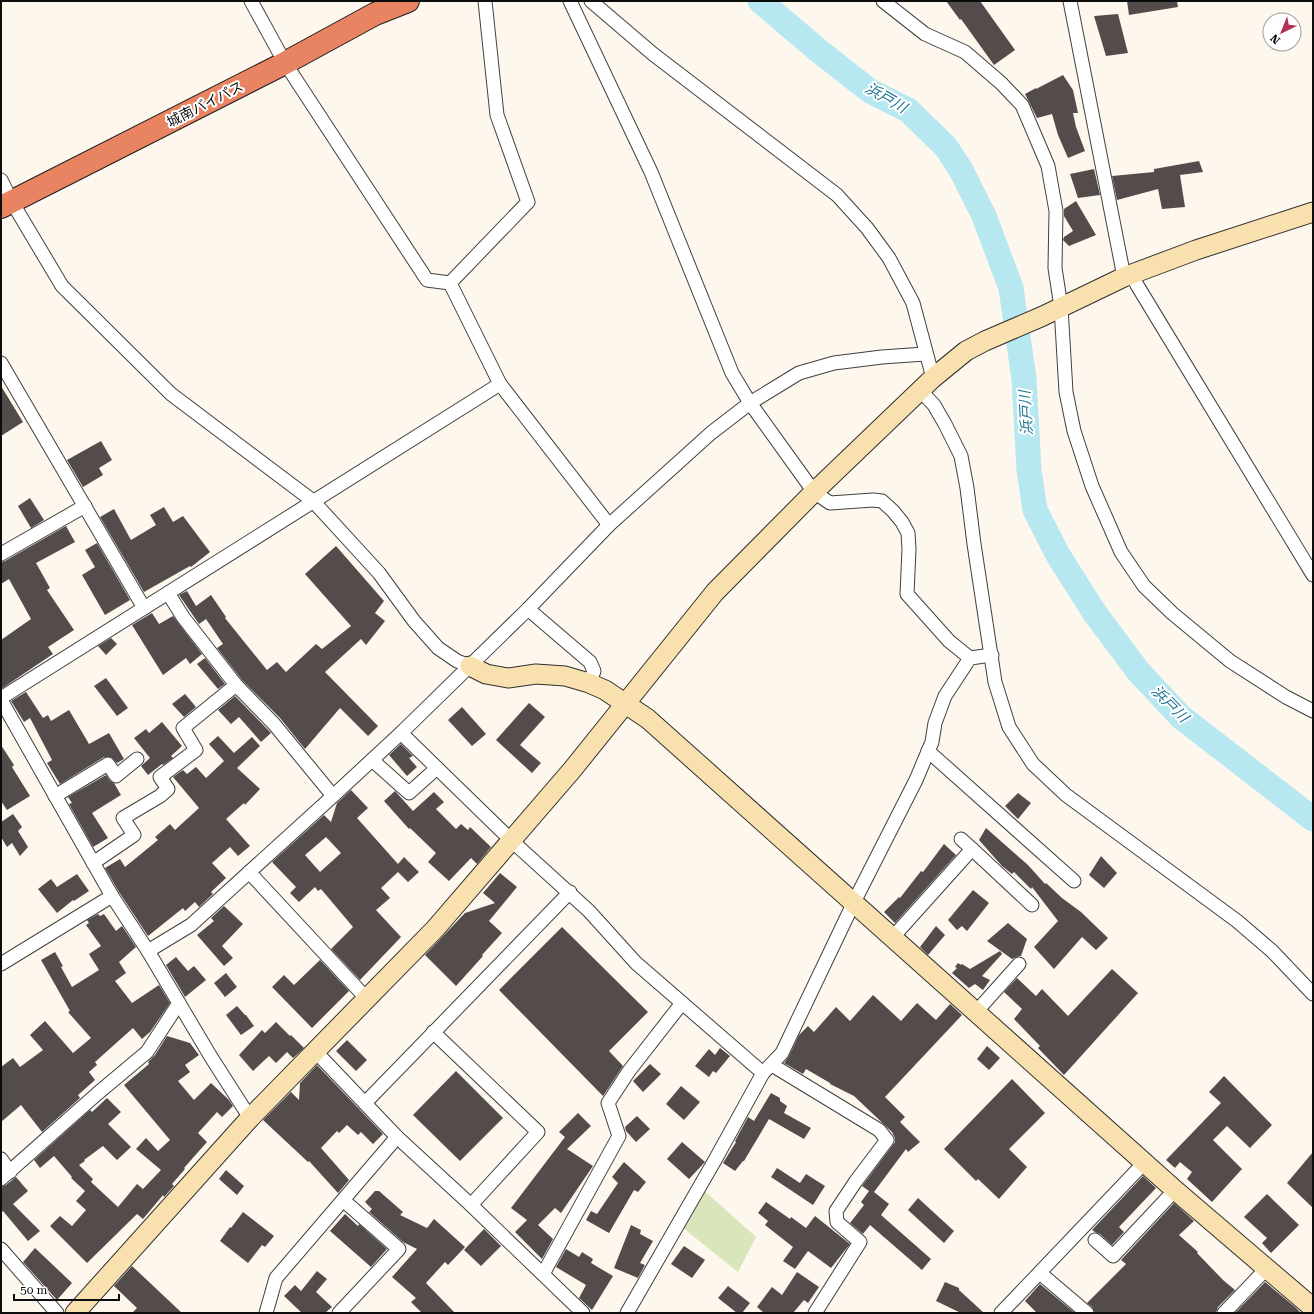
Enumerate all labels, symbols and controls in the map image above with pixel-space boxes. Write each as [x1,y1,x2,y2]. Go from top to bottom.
north arrow [1262,12,1302,52]
text: N [1268,31,1283,47]
street label: 城南バイパス [164,78,246,130]
water label: 浜戸川 [862,79,912,118]
water label: 浜戸川 [1016,388,1036,436]
water label: 浜戸川 [1148,682,1194,728]
scale bar [14,1276,119,1302]
text: 50 m [20,1283,47,1297]

